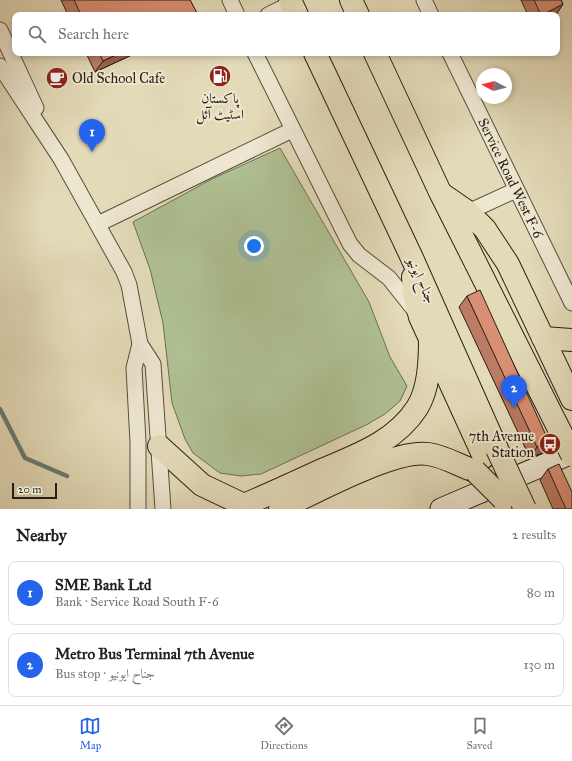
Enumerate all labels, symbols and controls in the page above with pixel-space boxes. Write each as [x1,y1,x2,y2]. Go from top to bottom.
search box [12,12,560,56]
icon: search [26,23,48,45]
text: Search here [58,25,129,43]
fuel station icon: پاکستان اسٹیٹ آئل [207,63,233,89]
cafe icon: Old School Cafe [44,65,70,91]
north arrow [476,68,512,104]
place label: Old School Cafe [72,70,165,87]
place label: پاکستان اسٹیٹ آئل [196,90,244,125]
street label: Service Road West F-6 [474,115,547,242]
pin: 1 [79,119,105,152]
your location [244,236,264,256]
street label: جناح ایونیو [399,252,439,308]
pin: 2 [501,375,527,408]
place label: 7th Avenue Station [469,428,534,461]
bus stop icon: 7th Avenue Station [537,431,563,457]
scale bar [12,481,57,500]
text: 20 m [18,483,41,496]
text: Nearby [16,525,67,546]
text: 2 results [512,527,556,543]
text: SME Bank Ltd [55,576,152,594]
text: 1 [27,585,33,601]
text: 80 m [527,585,555,601]
text: Bank · Service Road South F-6 [55,594,219,610]
text: Metro Bus Terminal 7th Avenue [55,645,254,663]
text: 2 [27,657,33,673]
text: 130 m [523,657,555,673]
text: Bus stop · جناح ایونیو [55,666,155,682]
tab: Map [79,715,101,752]
tab: Directions [260,715,308,752]
tab: Saved [466,715,493,752]

